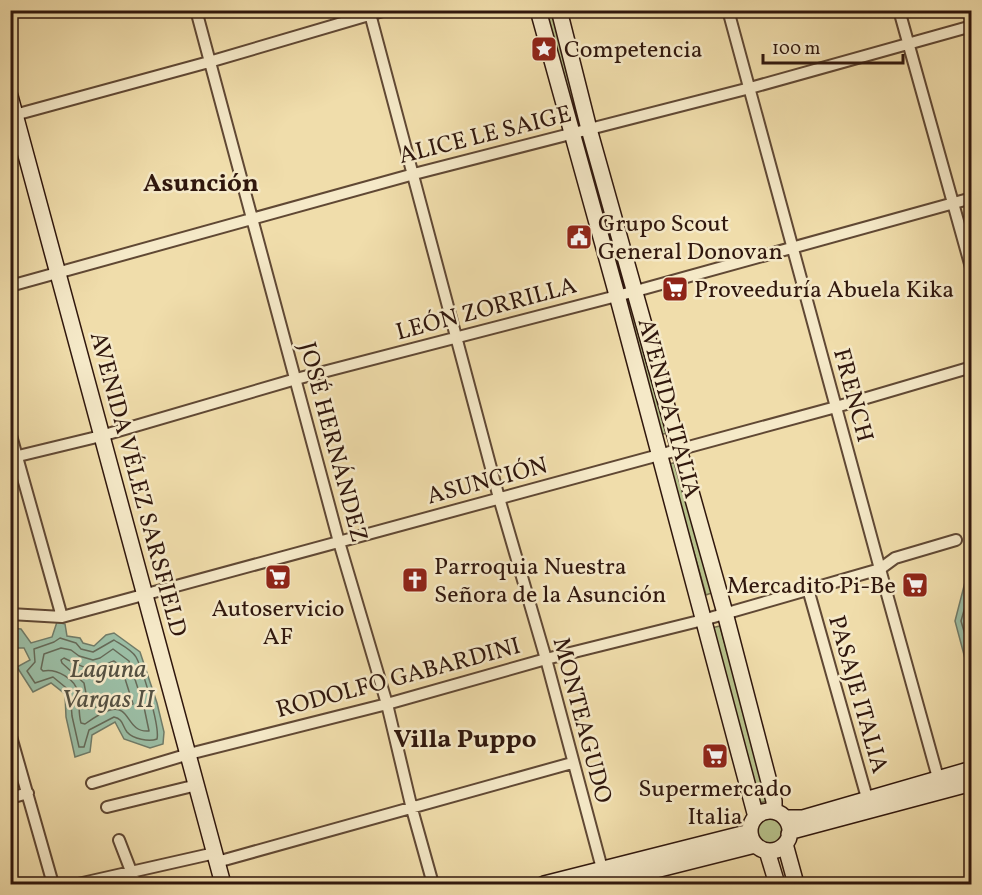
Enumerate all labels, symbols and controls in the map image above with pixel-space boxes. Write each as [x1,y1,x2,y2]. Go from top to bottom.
scale bar [763,27,902,65]
place icon: Competencia [529,34,559,64]
place label: Competencia [564,34,703,68]
text: 100 m [772,37,821,62]
street label: ALICE LE SAIGE [395,98,575,174]
district label: Asunción [143,166,259,202]
place label: Grupo Scout General Donovan [598,208,783,270]
public building icon: Grupo Scout General Donovan [564,222,594,252]
street label: LEÓN ZORRILLA [392,269,581,350]
supermarket icon: Proveeduría Abuela Kika [660,274,690,304]
place label: Proveeduría Abuela Kika [694,274,954,308]
street label: AVENIDA ITALIA [628,315,708,502]
street label: AVENIDA VÉLEZ SARSFIELD [80,328,194,641]
street label: JOSÉ HERNÁNDEZ [289,339,375,546]
street label: FRENCH [823,345,881,446]
street label: ASUNCIÓN [423,450,552,514]
place label: Parroquia Nuestra Señora de la Asunción [434,551,666,613]
supermarket icon: Autoservicio AF [263,562,293,592]
church icon: Parroquia Nuestra Señora de la Asunción [400,565,430,595]
place label: Mercadito Pi-Be [727,570,896,604]
supermarket icon: Mercadito Pi-Be [900,570,930,600]
place label: Autoservicio AF [211,593,345,655]
street label: PASAJE ITALIA [818,612,896,778]
street label: RODOLFO GABARDINI [272,630,525,728]
street label: MONTEAGUDO [543,634,620,807]
water label: Laguna Vargas II [61,652,155,718]
district label: Villa Puppo [393,722,537,758]
supermarket icon: Supermercado Italia [700,741,730,771]
place label: Supermercado Italia [638,773,792,835]

